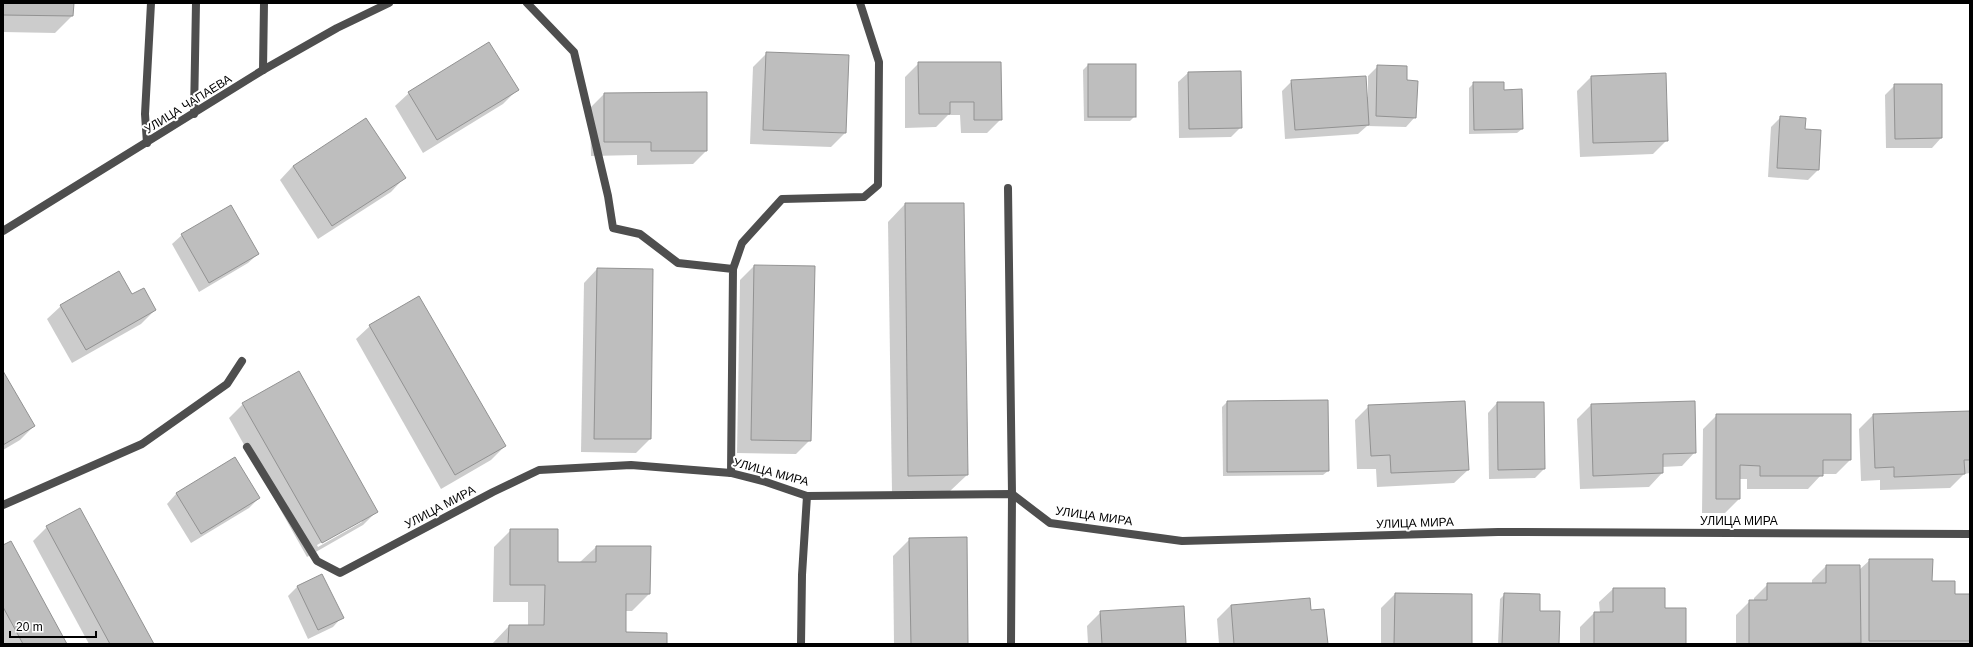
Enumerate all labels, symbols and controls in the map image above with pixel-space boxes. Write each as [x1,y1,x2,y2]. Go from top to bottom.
street label: УЛИЦА ЧАПАЕВА [142,72,234,136]
street label: УЛИЦА МИРА [732,455,810,489]
street label: УЛИЦА МИРА [402,483,478,531]
street label: УЛИЦА МИРА [1055,504,1133,528]
street label: УЛИЦА МИРА [1700,514,1778,528]
street label: УЛИЦА МИРА [1376,515,1454,531]
scale bar [10,613,96,639]
text: 20 m [16,620,43,634]

